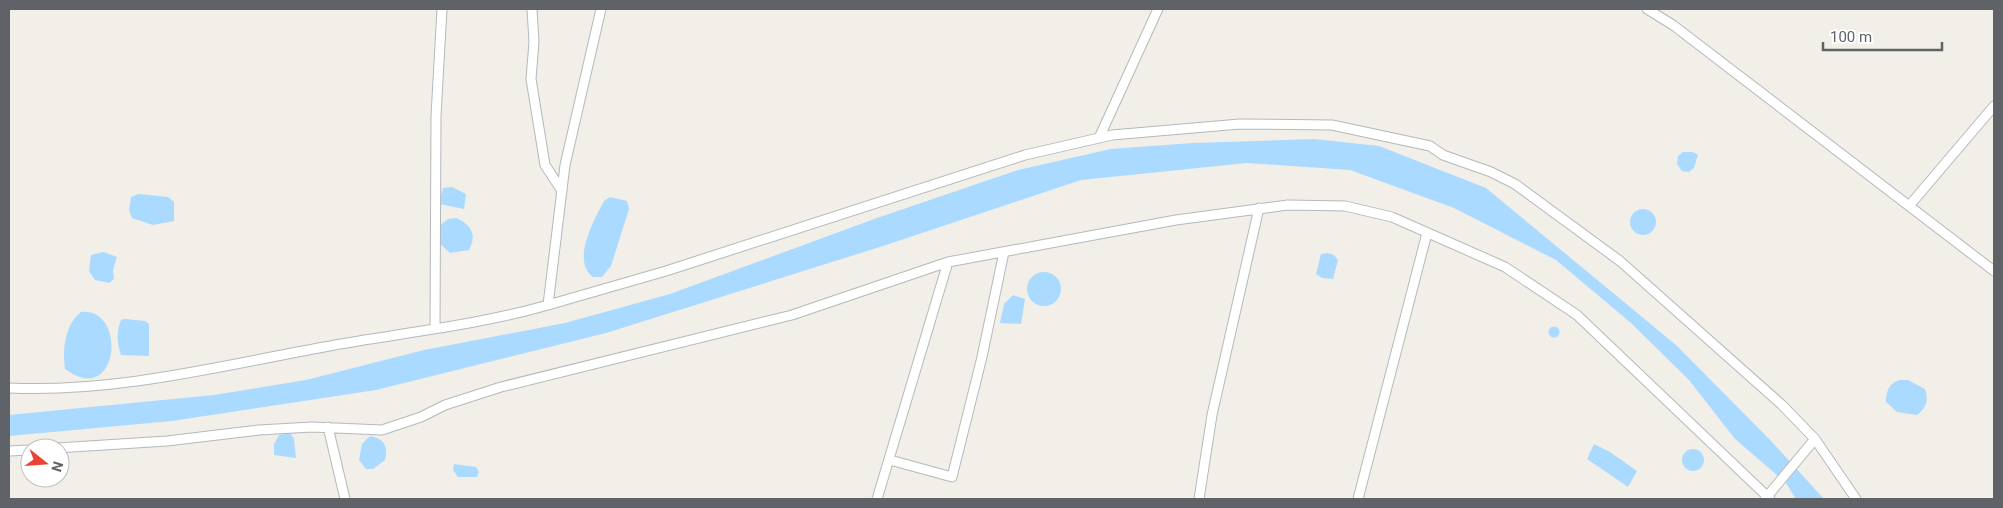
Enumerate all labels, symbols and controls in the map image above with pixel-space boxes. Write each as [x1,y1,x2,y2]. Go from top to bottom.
scale bar [1823,20,1942,52]
text: 100 m [1830,28,1872,46]
north arrow [20,438,70,488]
text: N [48,460,67,474]

